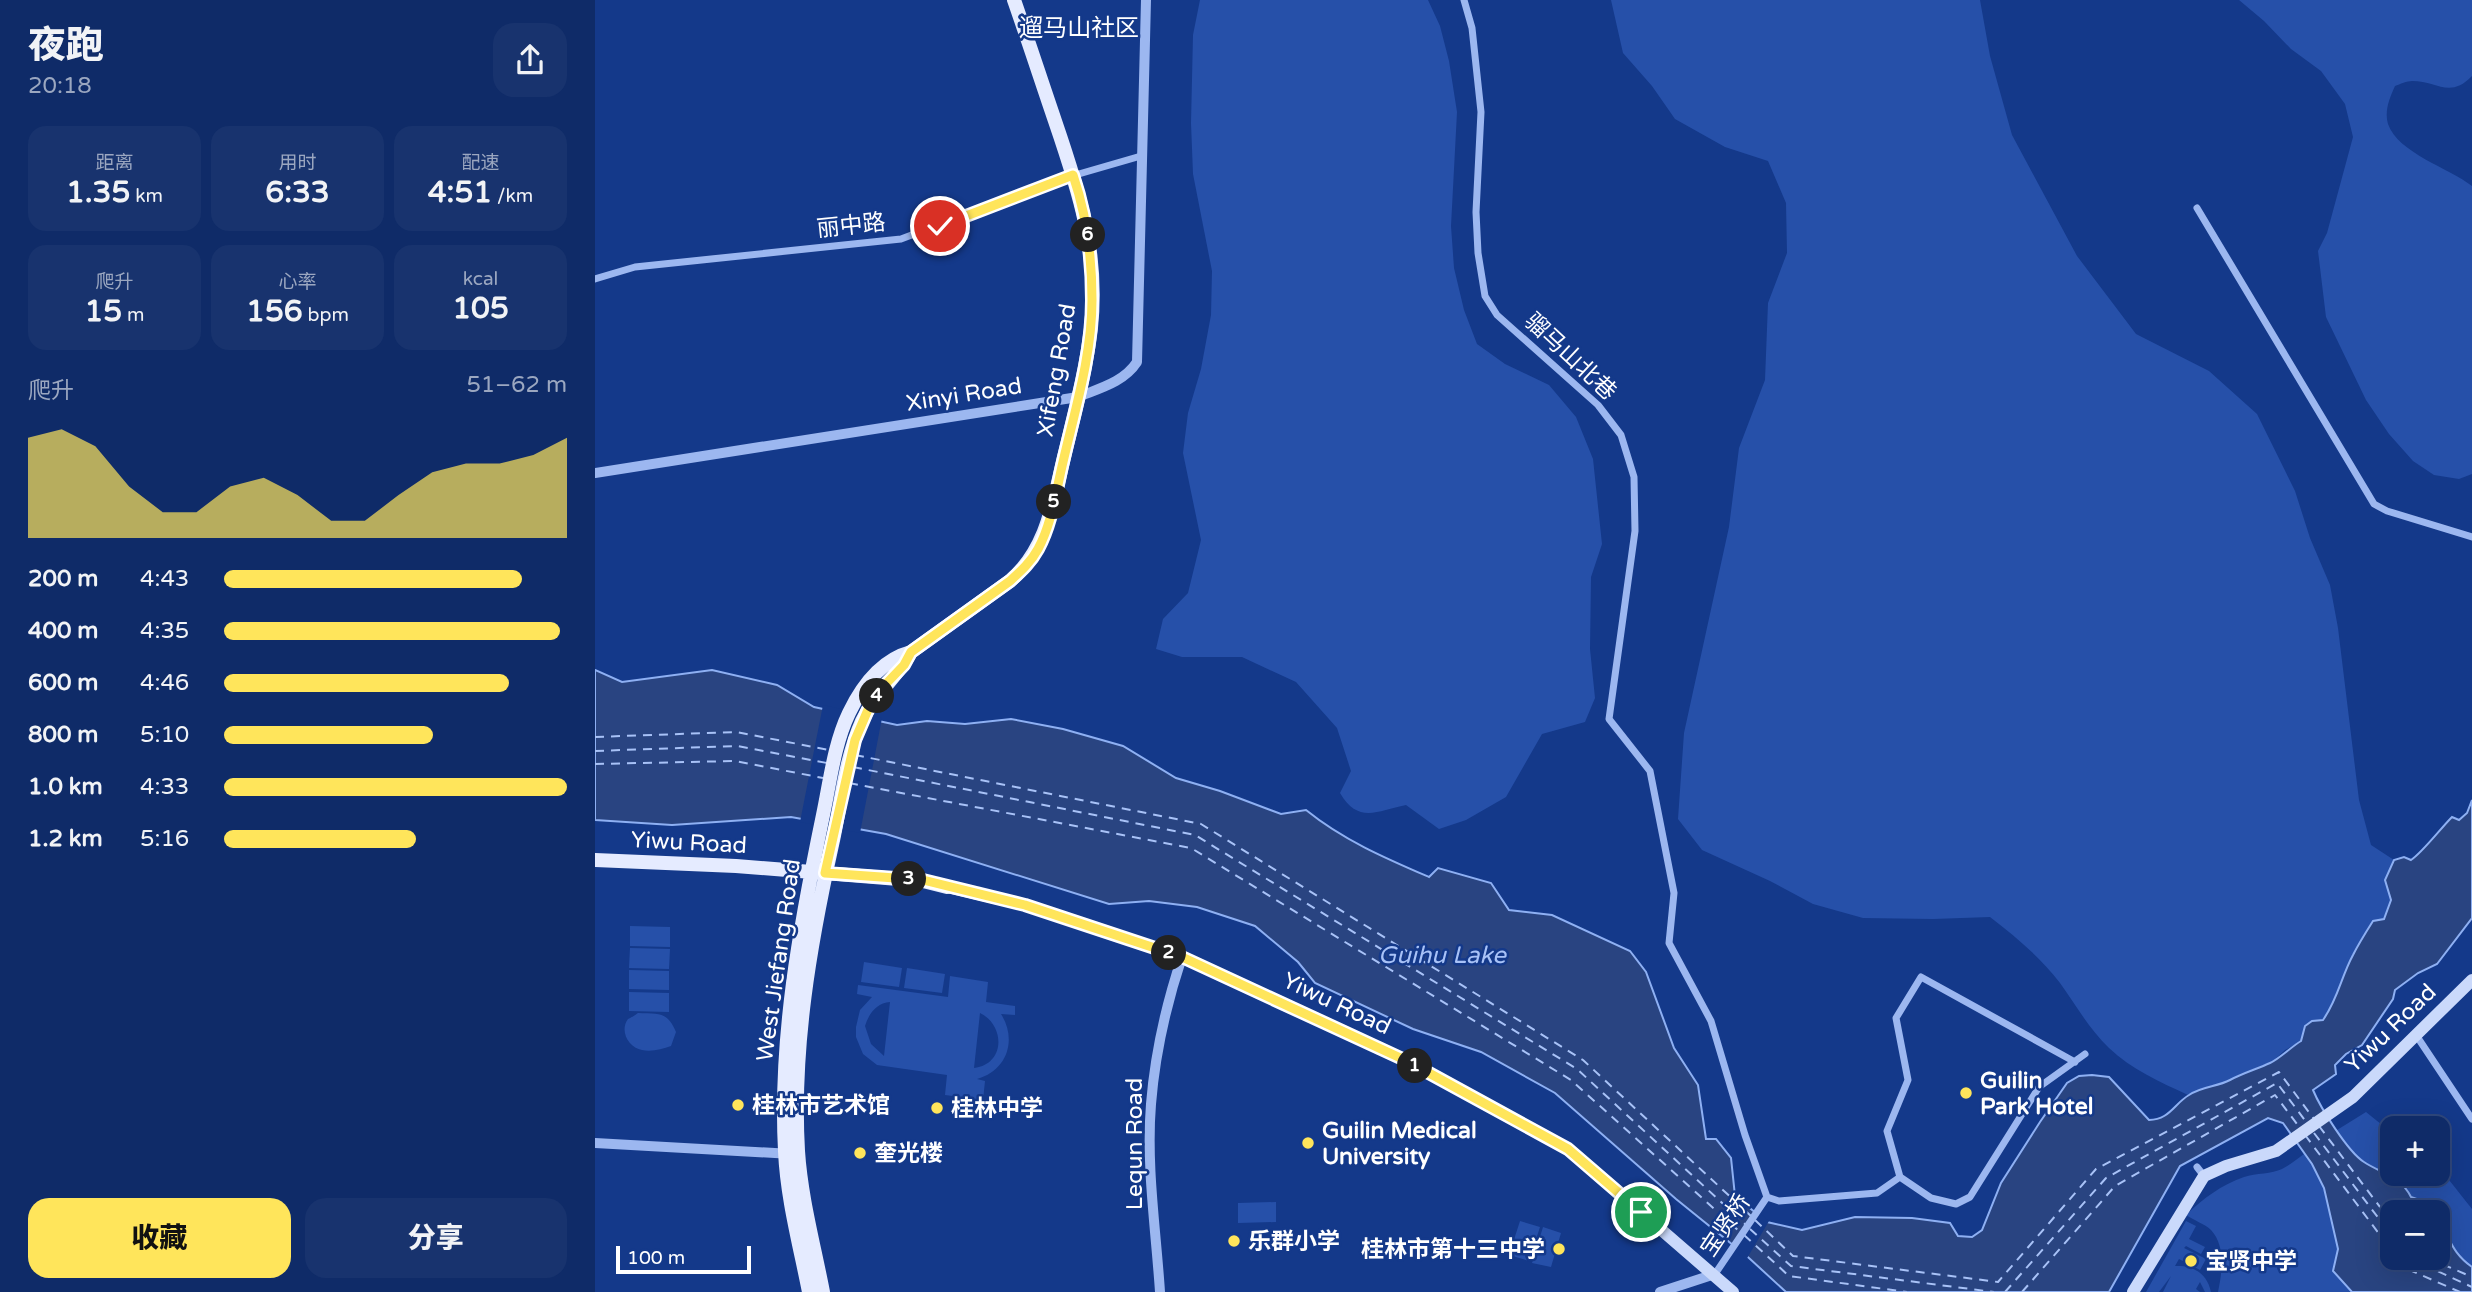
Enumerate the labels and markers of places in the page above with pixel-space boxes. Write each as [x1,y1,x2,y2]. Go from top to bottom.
pin [910,196,970,256]
pin: 6 [1071,218,1105,252]
pin: 5 [1037,484,1071,520]
pin: 4 [859,678,895,714]
pin: 3 [891,862,927,896]
pin: 2 [1151,936,1187,970]
pin: 1 [1397,1048,1433,1084]
place label: Guilin Park Hotel [1980,1067,2093,1121]
marker: Guilin Park Hotel [1958,1085,1974,1101]
place label: 桂林市艺术馆 [752,1092,890,1120]
place label: 桂林中学 [951,1095,1043,1123]
marker: 桂林市艺术馆 [730,1097,746,1113]
marker: 桂林中学 [929,1100,945,1116]
place label: Guilin Medical University [1322,1117,1477,1171]
marker: Guilin Medical University [1300,1135,1316,1151]
place label: 奎光楼 [874,1140,943,1168]
marker: 奎光楼 [852,1145,868,1161]
pin [1611,1182,1671,1242]
place label: 乐群小学 [1248,1228,1340,1256]
marker: 乐群小学 [1226,1233,1242,1249]
place label: 桂林市第十三中学 [1361,1236,1545,1264]
marker: 桂林市第十三中学 [1551,1241,1567,1257]
place label: 宝贤中学 [2205,1248,2297,1276]
marker: 宝贤中学 [2183,1253,2199,1269]

